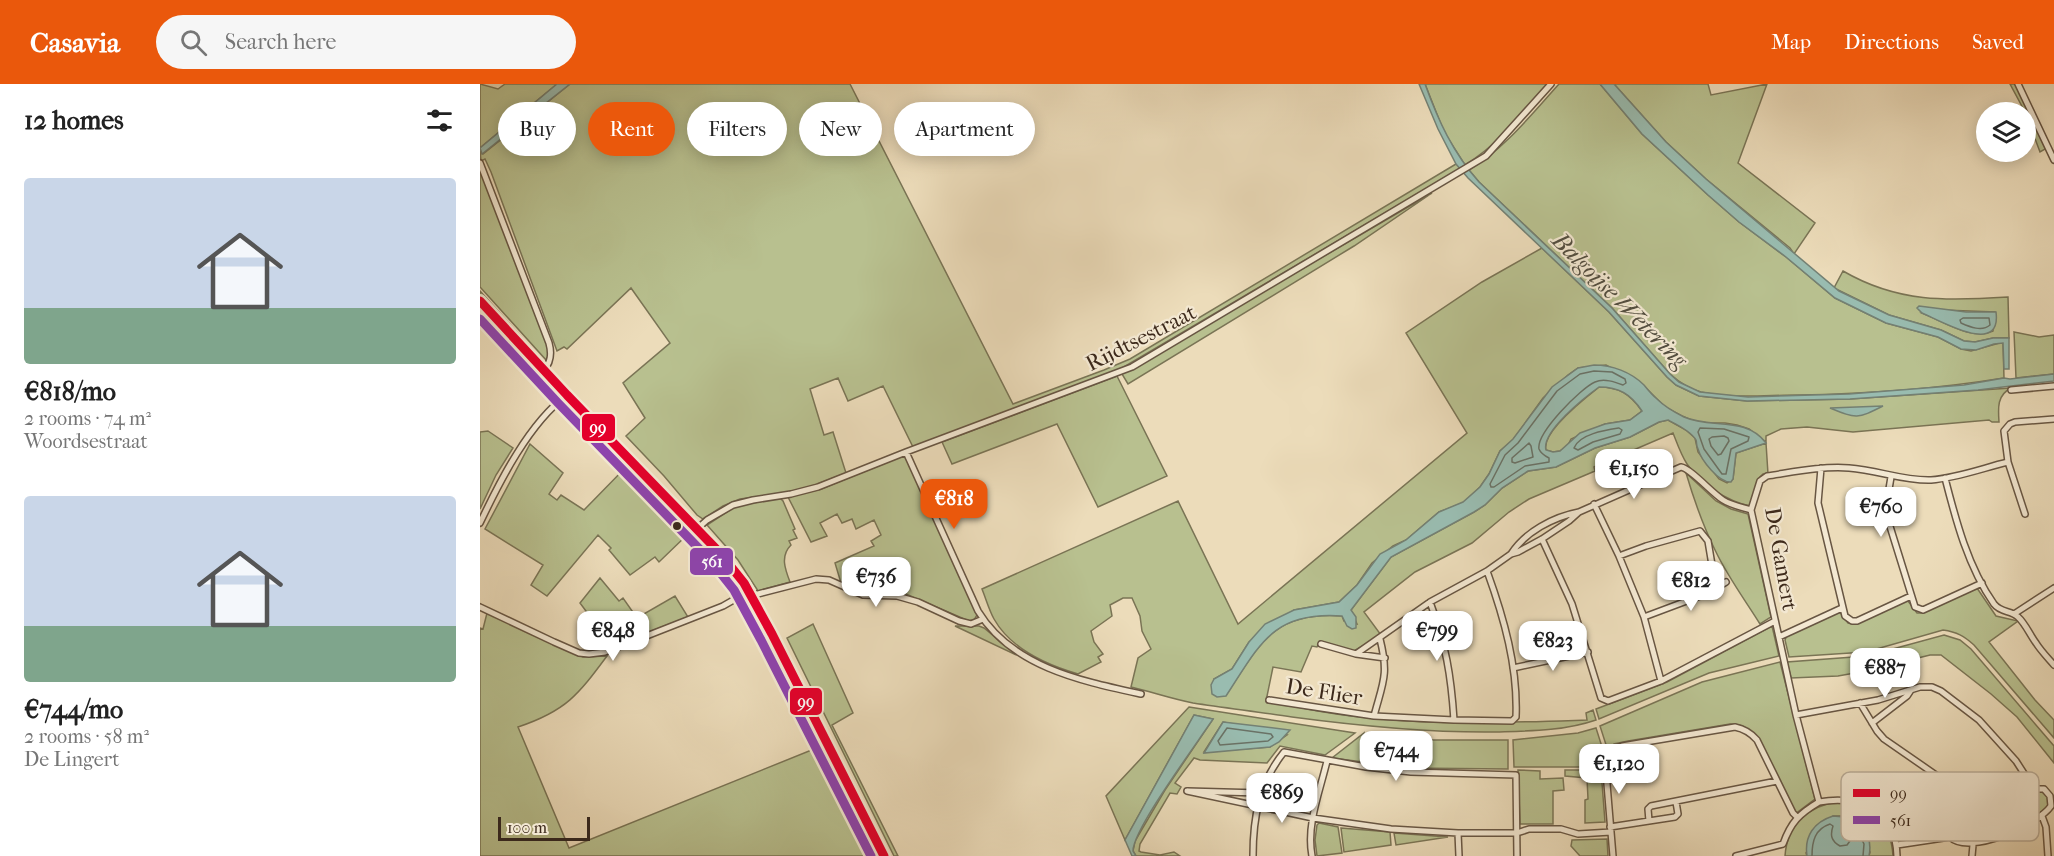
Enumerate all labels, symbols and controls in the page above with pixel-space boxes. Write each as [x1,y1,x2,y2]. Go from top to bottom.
search box [156,15,576,69]
text: Casavia [30,26,120,59]
icon: search [177,26,210,59]
text: Search here [225,29,336,55]
text: Map [1771,30,1811,54]
text: Directions [1844,30,1939,54]
text: Saved [1972,30,2024,54]
chip: Buy [498,102,576,156]
chip: Rent [588,102,675,156]
chip: Filters [687,102,787,156]
chip: New [799,102,882,156]
chip: Apartment [894,102,1035,156]
map controls [1976,102,2036,162]
button: layers [1976,102,2036,162]
icon: filters [423,104,456,137]
text: 12 homes [24,105,124,136]
icon: home [186,217,294,325]
water label: Balgoijse Wetering [1545,225,1694,374]
street label: Rijdtsestraat [1082,299,1201,377]
text: €818/mo [24,376,116,407]
text: 2 rooms · 74 m² [24,407,151,430]
line badge: 99 [581,413,616,442]
text: 99 [589,418,606,438]
text: Woordsestraat [24,430,148,453]
pin: €1,150 [1585,449,1683,500]
text: €1,150 [1609,457,1659,480]
pin: €818 [918,479,990,530]
text: €818 [934,487,974,510]
pin: €760 [1845,487,1917,538]
text: €760 [1859,495,1903,518]
street label: De Gamert [1759,505,1803,613]
unlabelled marker [671,520,683,532]
icon: home [186,535,294,643]
line badge: 561 [689,547,734,576]
text: 561 [701,552,723,571]
pin: €736 [840,557,912,608]
pin: €812 [1655,561,1727,612]
text: €736 [856,565,896,588]
text: €812 [1671,569,1711,592]
pin: €848 [577,611,649,662]
pin: €799 [1401,611,1473,662]
text: €848 [591,619,635,642]
text: €799 [1416,619,1458,642]
pin: €823 [1517,621,1589,672]
text: €823 [1533,629,1573,652]
pin: €887 [1849,648,1921,699]
text: €887 [1864,656,1906,679]
street label: De Flier [1284,673,1365,711]
line badge: 99 [789,687,823,716]
text: 99 [797,692,814,712]
text: €744/mo [24,694,123,725]
text: 2 rooms · 58 m² [24,725,149,748]
pin: €744 [1360,731,1432,782]
text: €744 [1374,739,1418,762]
pin: €1,120 [1570,744,1668,795]
text: De Lingert [24,748,119,771]
text: €1,120 [1593,752,1645,775]
legend [1841,772,2039,841]
pin: €869 [1246,773,1318,824]
text: €869 [1260,781,1304,804]
text: 99 [1890,784,1907,803]
text: 561 [1890,811,1911,830]
scale bar [498,814,590,842]
text: 100 m [507,818,547,837]

